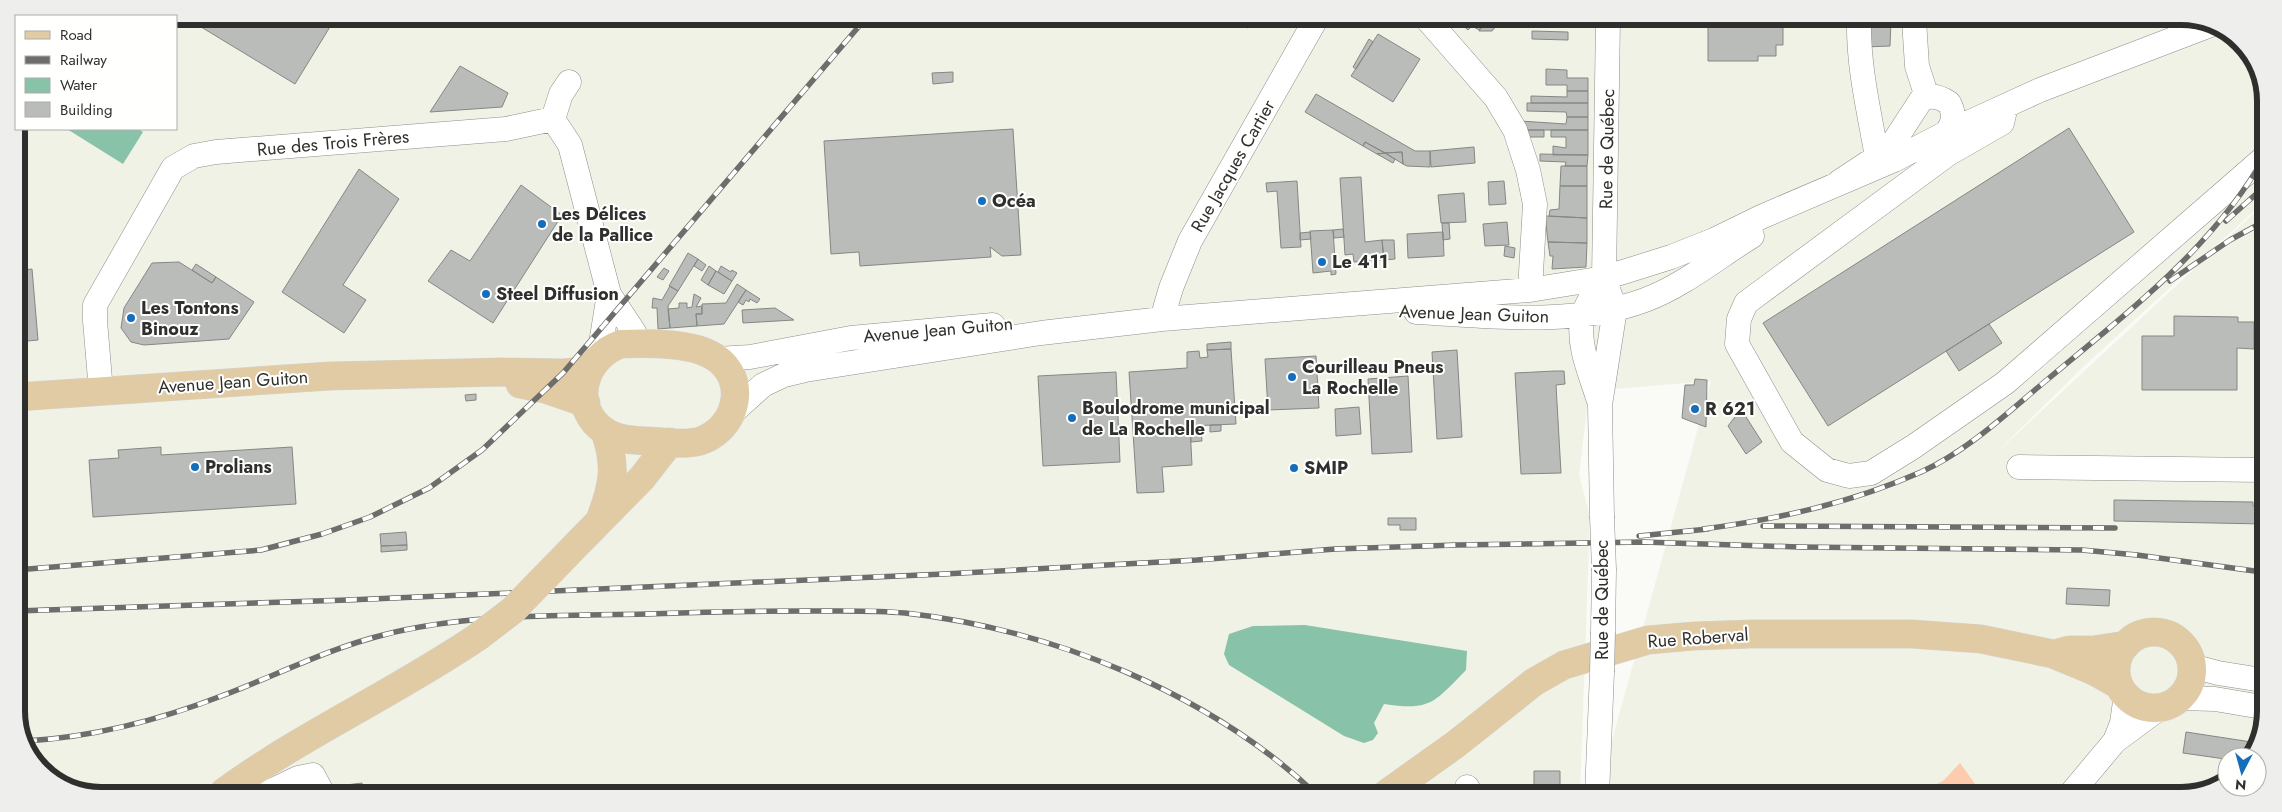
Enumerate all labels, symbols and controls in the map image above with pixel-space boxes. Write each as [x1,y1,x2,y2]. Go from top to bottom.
legend [15,15,178,130]
text: Road [60,24,92,46]
text: Railway [60,49,107,71]
text: Water [60,74,98,96]
street label: Rue de Québec [1593,89,1621,209]
street label: Rue Jacques Cartier [1184,94,1282,237]
text: Building [60,99,112,121]
street label: Rue des Trois Frères [256,123,410,163]
place label: Océa [992,188,1036,214]
marker: Océa [976,195,988,207]
place label: Les Délices de la Pallice [552,201,653,248]
marker: Les Délices de la Pallice [536,218,548,230]
place label: Le 411 [1332,249,1388,275]
marker: Le 411 [1316,256,1328,268]
place label: Steel Diffusion [496,281,619,307]
marker: Steel Diffusion [480,288,492,300]
place label: Les Tontons Binouz [141,295,239,342]
street label: Avenue Jean Guiton [1398,298,1550,330]
street label: Avenue Jean Guiton [862,311,1014,349]
marker: Les Tontons Binouz [125,312,137,324]
place label: Courilleau Pneus La Rochelle [1302,354,1444,401]
street label: Avenue Jean Guiton [157,364,309,400]
marker: Courilleau Pneus La Rochelle [1286,371,1298,383]
place label: Boulodrome municipal de La Rochelle [1082,395,1270,442]
place label: R 621 [1705,396,1755,422]
marker: R 621 [1689,403,1701,415]
marker: Boulodrome municipal de La Rochelle [1066,412,1078,424]
place label: Prolians [205,454,272,480]
place label: SMIP [1304,455,1348,481]
marker: Prolians [189,461,201,473]
marker: SMIP [1288,462,1300,474]
street label: Rue de Québec [1589,540,1615,660]
street label: Rue Roberval [1647,622,1749,654]
north arrow [2217,747,2267,797]
text: N [2234,774,2247,795]

